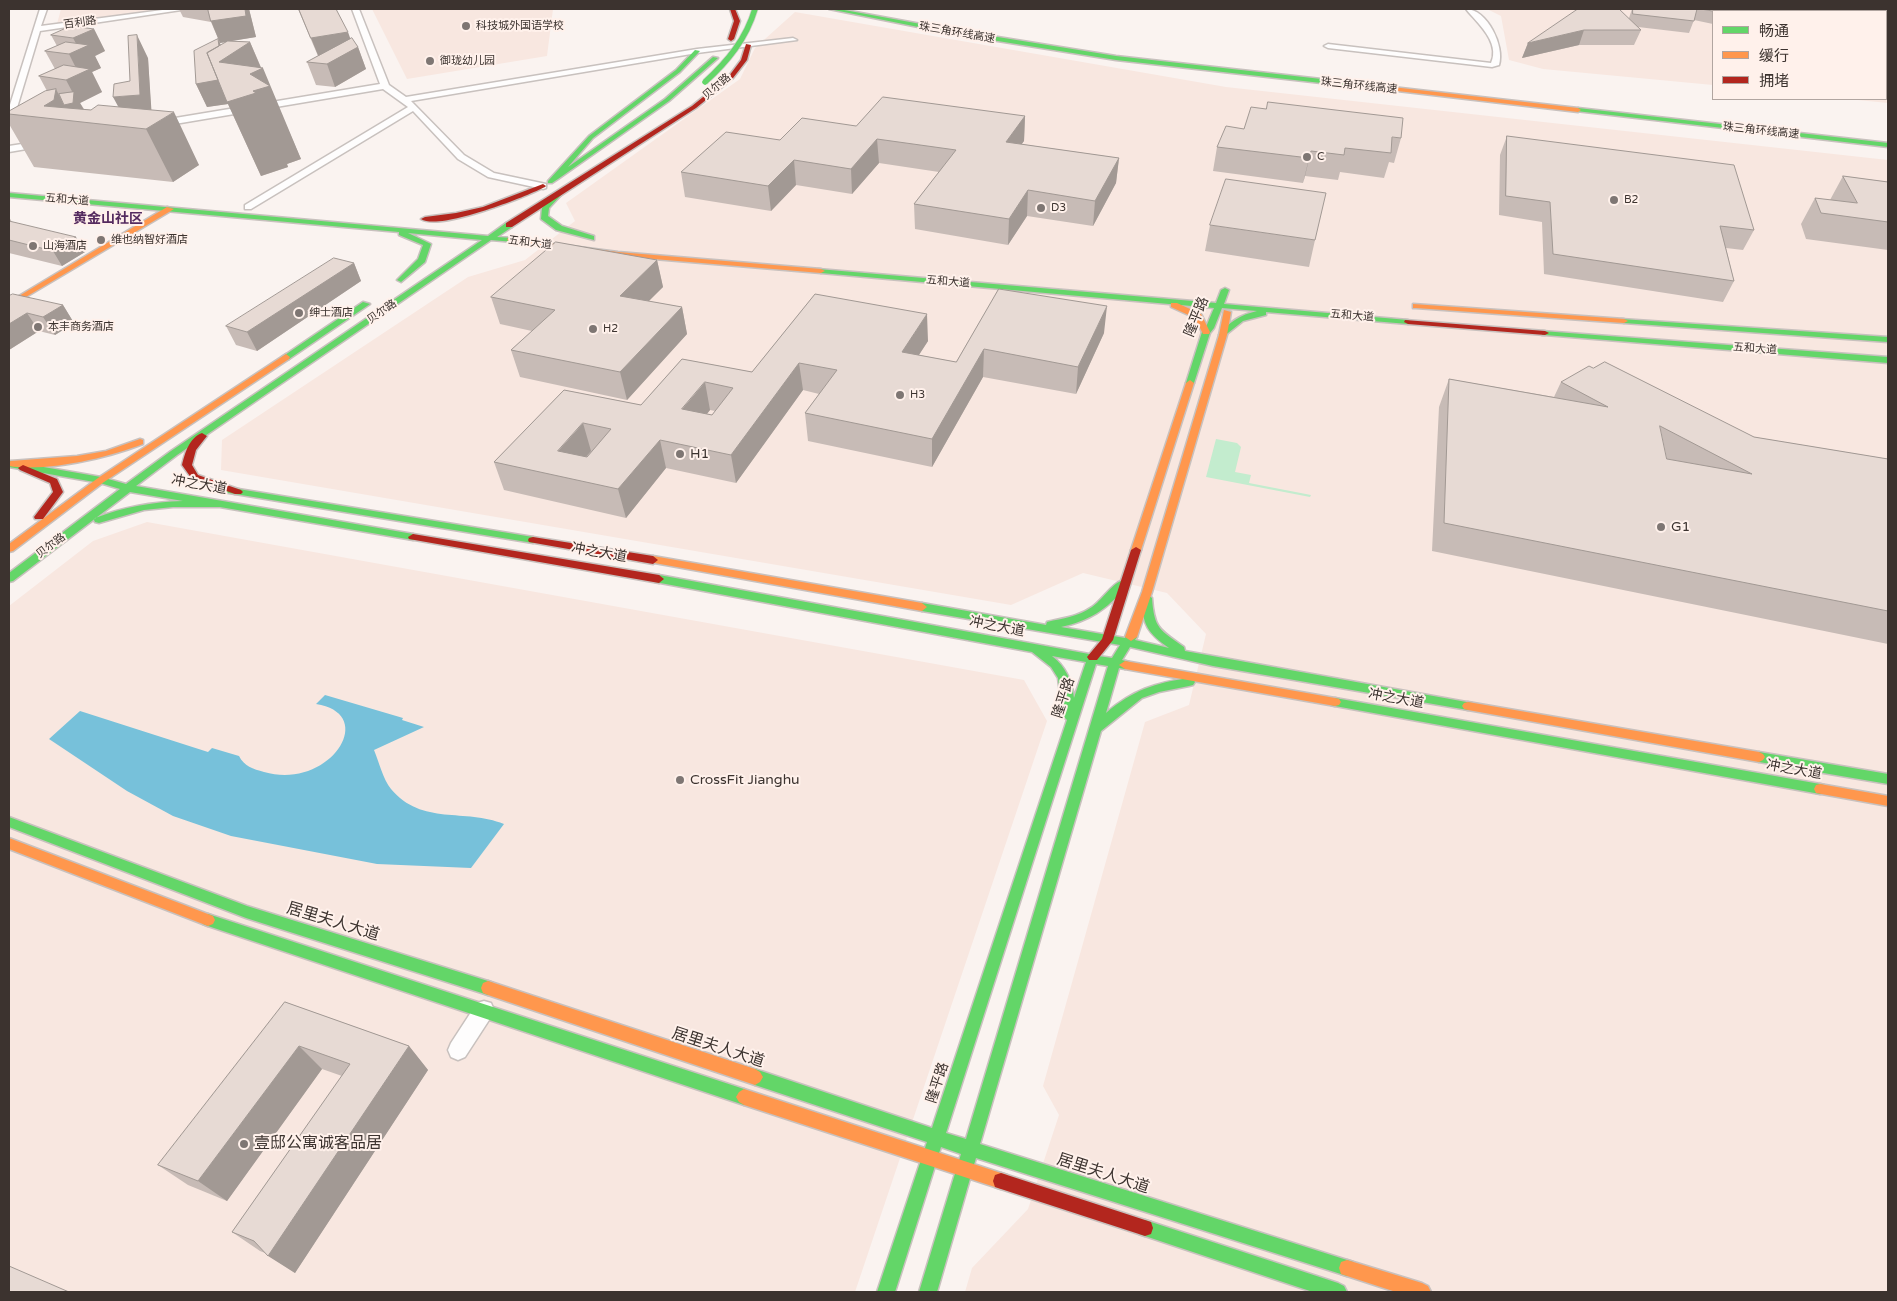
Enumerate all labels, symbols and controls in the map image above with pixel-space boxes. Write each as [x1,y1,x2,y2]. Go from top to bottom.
legend [1712,10,1887,100]
street label: 百利路 [63,14,97,32]
place label: 科技城外国语学校 [476,19,564,33]
marker: 科技城外国语学校 [460,20,472,32]
street label: 珠三角环线高速 [918,20,996,46]
text: 畅通 [1759,22,1789,40]
text: 缓行 [1759,47,1789,65]
place label: 御珑幼儿园 [440,54,495,68]
marker: 御珑幼儿园 [424,55,436,67]
street label: 贝尔路 [700,71,734,103]
text: 拥堵 [1759,72,1789,90]
street label: 珠三角环线高速 [1320,75,1398,97]
street label: 珠三角环线高速 [1722,120,1800,142]
place label: C [1317,150,1325,164]
marker: C [1301,151,1313,163]
street label: 五和大道 [45,192,89,208]
place label: B2 [1624,193,1639,207]
marker: B2 [1608,194,1620,206]
place label: D3 [1051,201,1066,215]
marker: D3 [1035,202,1047,214]
district label: 黄金山社区 [73,211,143,227]
place label: 维也纳智好酒店 [111,233,188,247]
marker: 维也纳智好酒店 [95,234,107,246]
street label: 五和大道 [507,234,553,252]
place label: 山海酒店 [43,239,87,253]
marker: 山海酒店 [27,240,39,252]
street label: 五和大道 [926,274,970,290]
street label: 隆平路 [1181,294,1213,340]
street label: 贝尔路 [365,297,399,327]
place label: 绅士酒店 [309,306,353,320]
marker: 绅士酒店 [293,307,305,319]
street label: 五和大道 [1330,308,1374,324]
place label: 本丰商务酒店 [48,320,114,334]
marker: 本丰商务酒店 [32,321,44,333]
place label: H2 [603,322,618,336]
marker: H2 [587,323,599,335]
street label: 五和大道 [1733,341,1777,357]
place label: H3 [910,388,925,402]
marker: H3 [894,389,906,401]
place label: H1 [690,446,709,462]
marker: H1 [674,448,686,460]
street label: 冲之大道 [170,472,228,498]
place label: G1 [1671,519,1690,535]
marker: G1 [1655,521,1667,533]
street label: 贝尔路 [34,531,68,561]
street label: 冲之大道 [570,540,628,566]
street label: 冲之大道 [968,613,1026,641]
street label: 隆平路 [1050,675,1078,721]
street label: 冲之大道 [1367,686,1425,712]
street label: 冲之大道 [1765,757,1823,783]
place label: CrossFit Jianghu [690,772,800,788]
marker: CrossFit Jianghu [674,774,686,786]
street label: 居里夫人大道 [284,899,382,945]
street label: 居里夫人大道 [669,1024,767,1072]
street label: 隆平路 [924,1060,952,1106]
place label: 壹邸公寓诚客品居 [254,1134,382,1154]
marker: 壹邸公寓诚客品居 [238,1138,250,1150]
street label: 居里夫人大道 [1054,1150,1152,1198]

